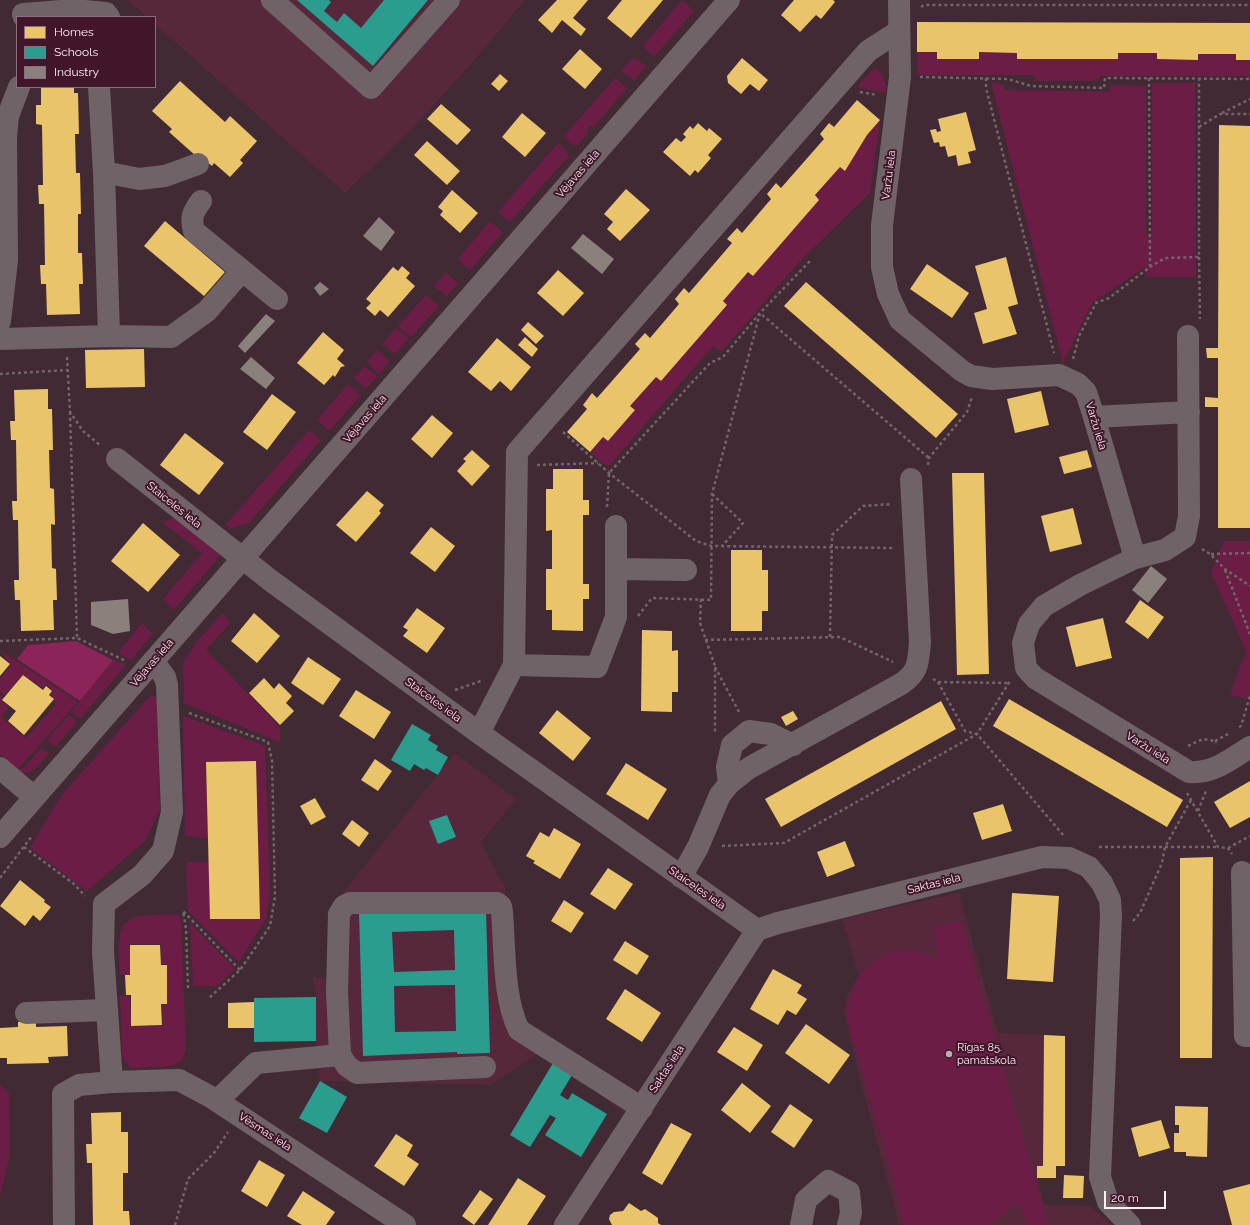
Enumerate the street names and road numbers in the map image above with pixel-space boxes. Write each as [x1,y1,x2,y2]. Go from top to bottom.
street label: Vējavas iela [554,147,602,201]
street label: Varžu iela [879,150,899,200]
street label: Vējavas iela [341,392,389,446]
street label: Varžu iela [1082,400,1110,452]
street label: Staiceles iela [144,479,204,531]
street label: Vējavas iela [128,636,176,690]
street label: Staiceles iela [402,675,464,725]
street label: Varžu iela [1124,729,1172,767]
street label: Staiceles iela [666,864,728,912]
street label: Saktas iela [906,871,962,897]
street label: Saktas iela [647,1043,687,1095]
street label: Vēsmas iela [236,1110,294,1154]

